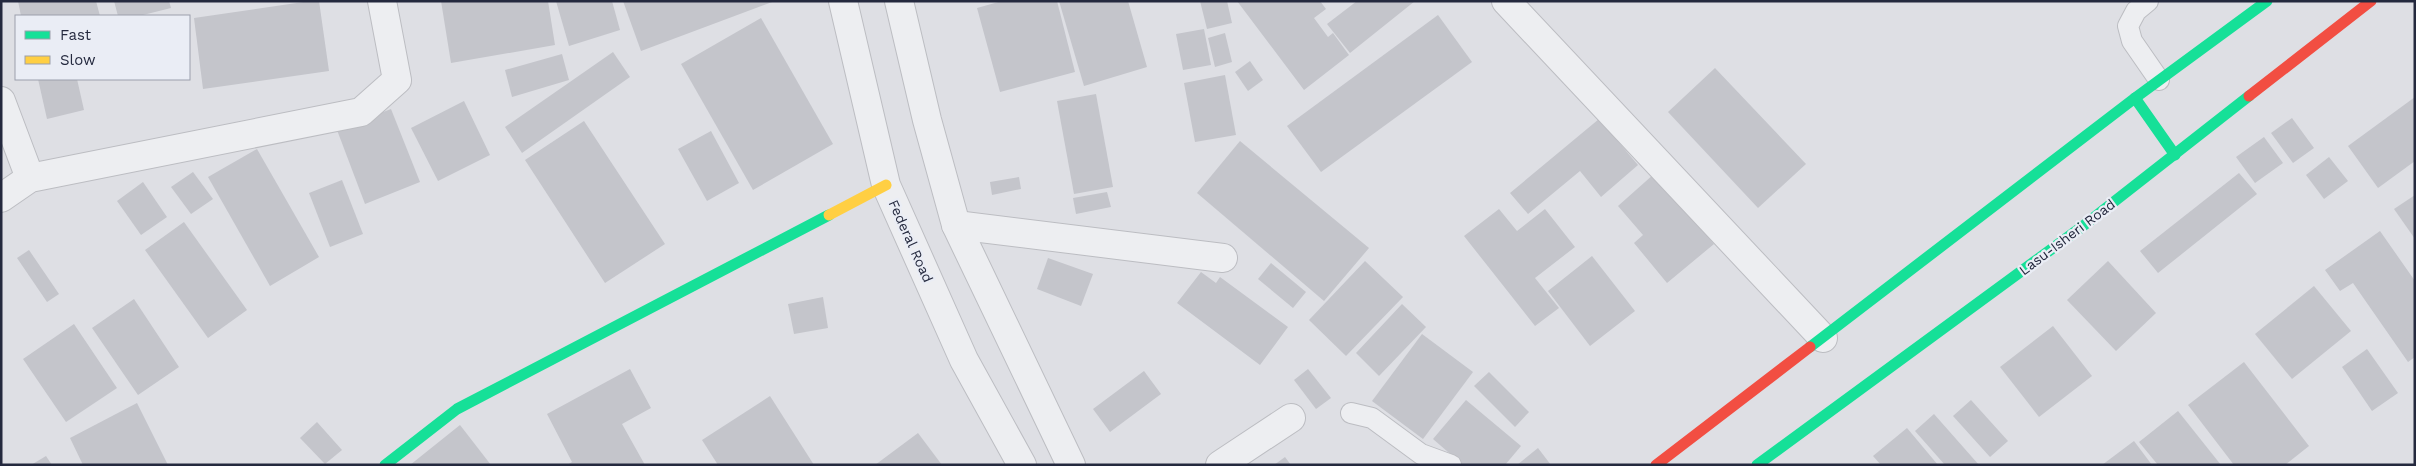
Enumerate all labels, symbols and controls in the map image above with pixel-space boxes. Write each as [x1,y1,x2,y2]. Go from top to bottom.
legend [15,15,190,80]
text: Fast [60,26,92,44]
text: Slow [60,51,96,69]
street label: Lasu-Isheri Road [2016,196,2118,278]
street label: Federal Road [886,197,936,285]

